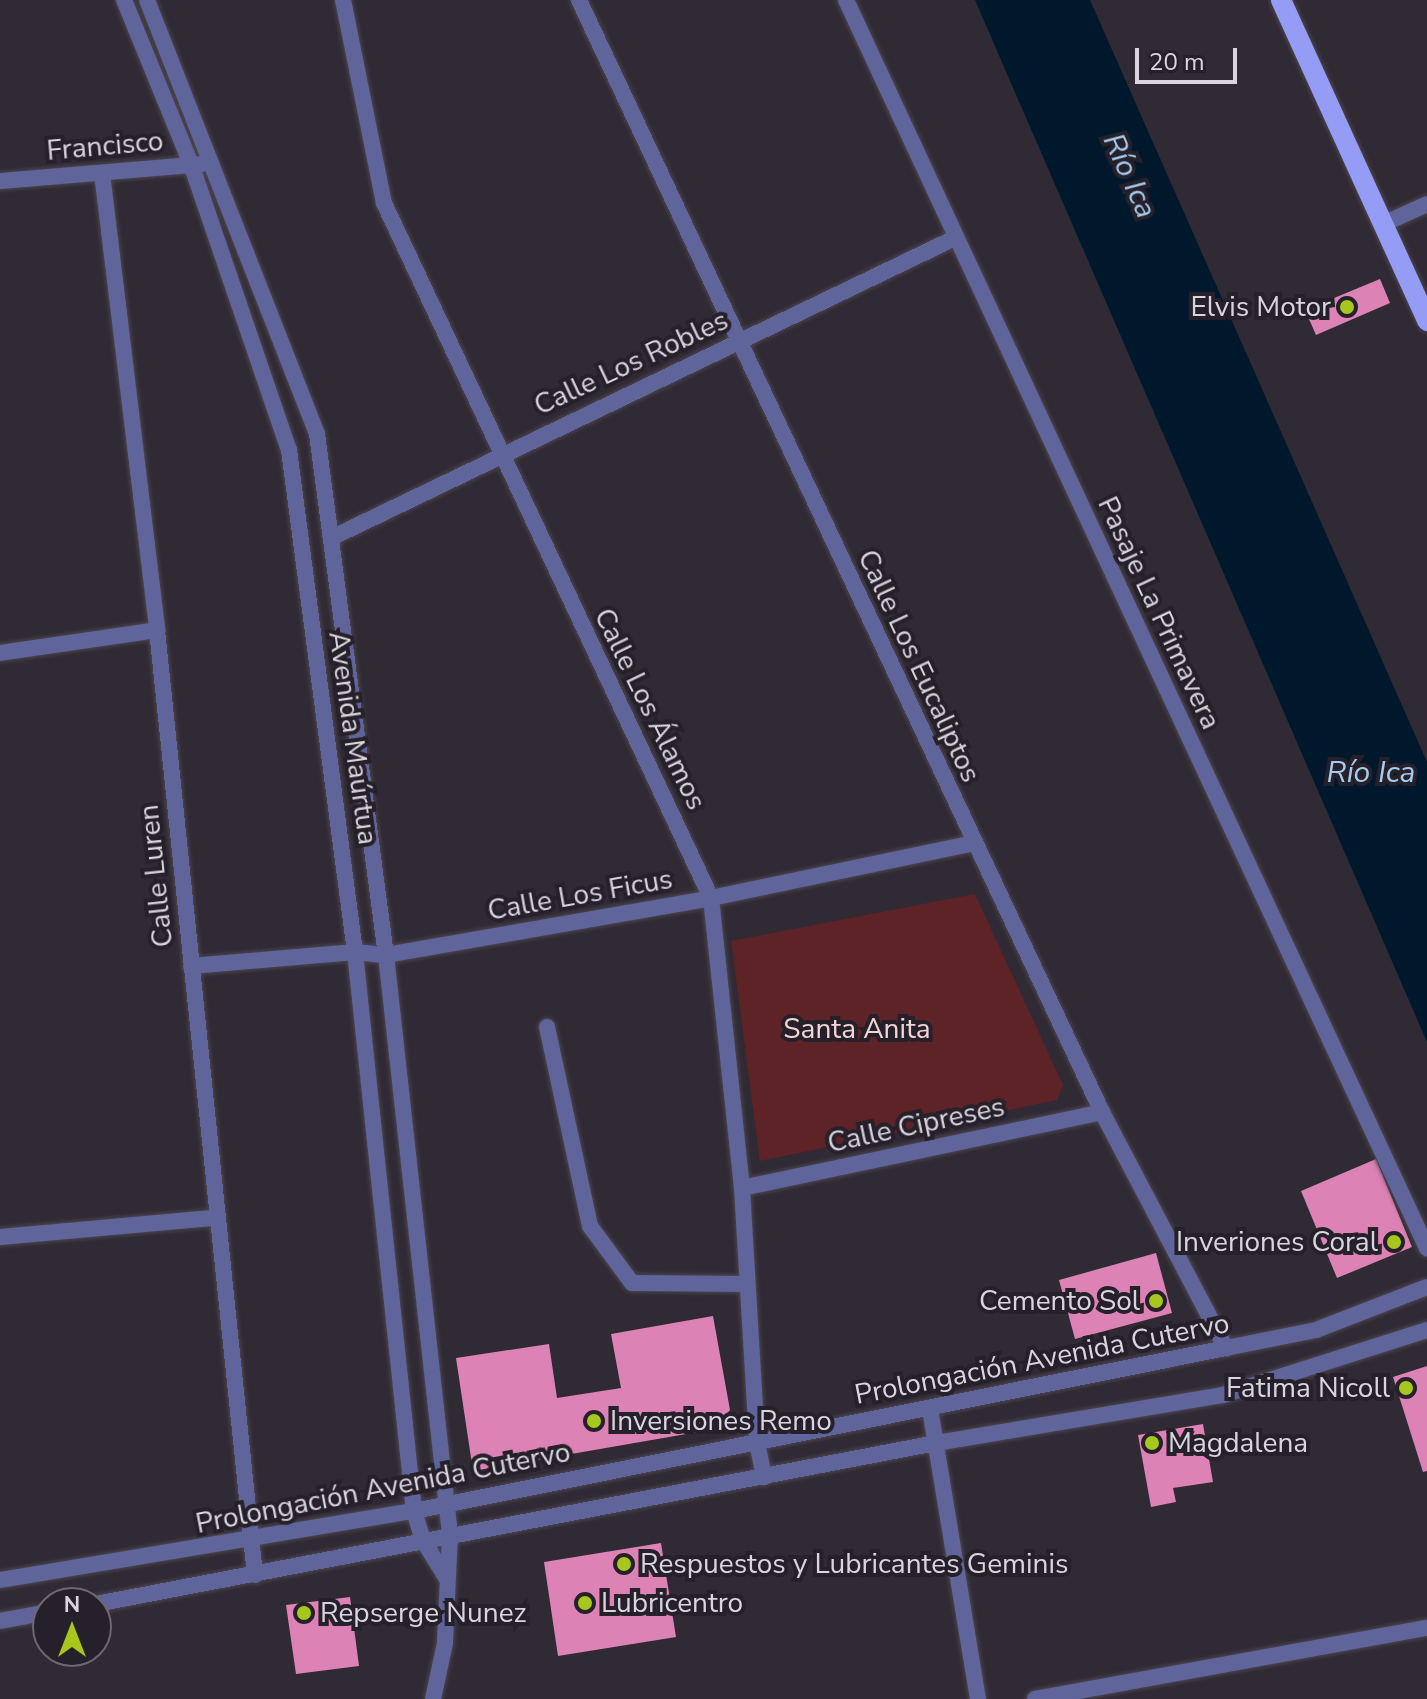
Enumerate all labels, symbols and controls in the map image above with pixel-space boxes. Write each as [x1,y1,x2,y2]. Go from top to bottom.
scale bar [1139,32,1241,82]
text: 20 m [1149,46,1205,78]
street label: Francisco [45,124,165,168]
water label: Río Ica [1094,128,1164,224]
place label: Elvis Motor [1191,290,1331,324]
marker: Elvis Motor [1338,298,1356,316]
street label: Calle Los Robles [529,303,733,423]
street label: Pasaje La Primavera [1090,491,1228,735]
street label: Calle Los Eucaliptos [850,545,988,787]
street label: Calle Los Álamos [587,603,713,815]
street label: Avenida Maúrtua [321,629,385,847]
water label: Río Ica [1327,755,1415,791]
street label: Calle Luren [132,803,180,949]
street label: Calle Los Ficus [485,862,675,928]
park label: Santa Anita [783,1012,931,1046]
street label: Calle Cipreses [824,1090,1008,1160]
place label: Inveriones Coral [1176,1225,1378,1259]
marker: Inveriones Coral [1385,1233,1403,1251]
place label: Cemento Sol [979,1284,1140,1318]
marker: Cemento Sol [1147,1292,1165,1310]
street label: Prolongación Avenida Cutervo [852,1306,1232,1412]
place label: Fatima Nicoll [1226,1371,1390,1405]
marker: Fatima Nicoll [1397,1379,1415,1397]
place label: Inversiones Remo [610,1404,832,1438]
marker: Inversiones Remo [585,1412,603,1430]
place label: Magdalena [1168,1426,1308,1460]
marker: Magdalena [1143,1434,1161,1452]
street label: Prolongación Avenida Cutervo [193,1435,573,1541]
place label: Respuestos y Lubricantes Geminis [640,1547,1068,1581]
marker: Respuestos y Lubricantes Geminis [615,1555,633,1573]
place label: Lubricentro [601,1586,743,1620]
north arrow [32,1587,112,1667]
text: N [64,1590,80,1620]
marker: Lubricentro [576,1594,594,1612]
place label: Repserge Nunez [320,1596,526,1630]
marker: Repserge Nunez [295,1604,313,1622]

